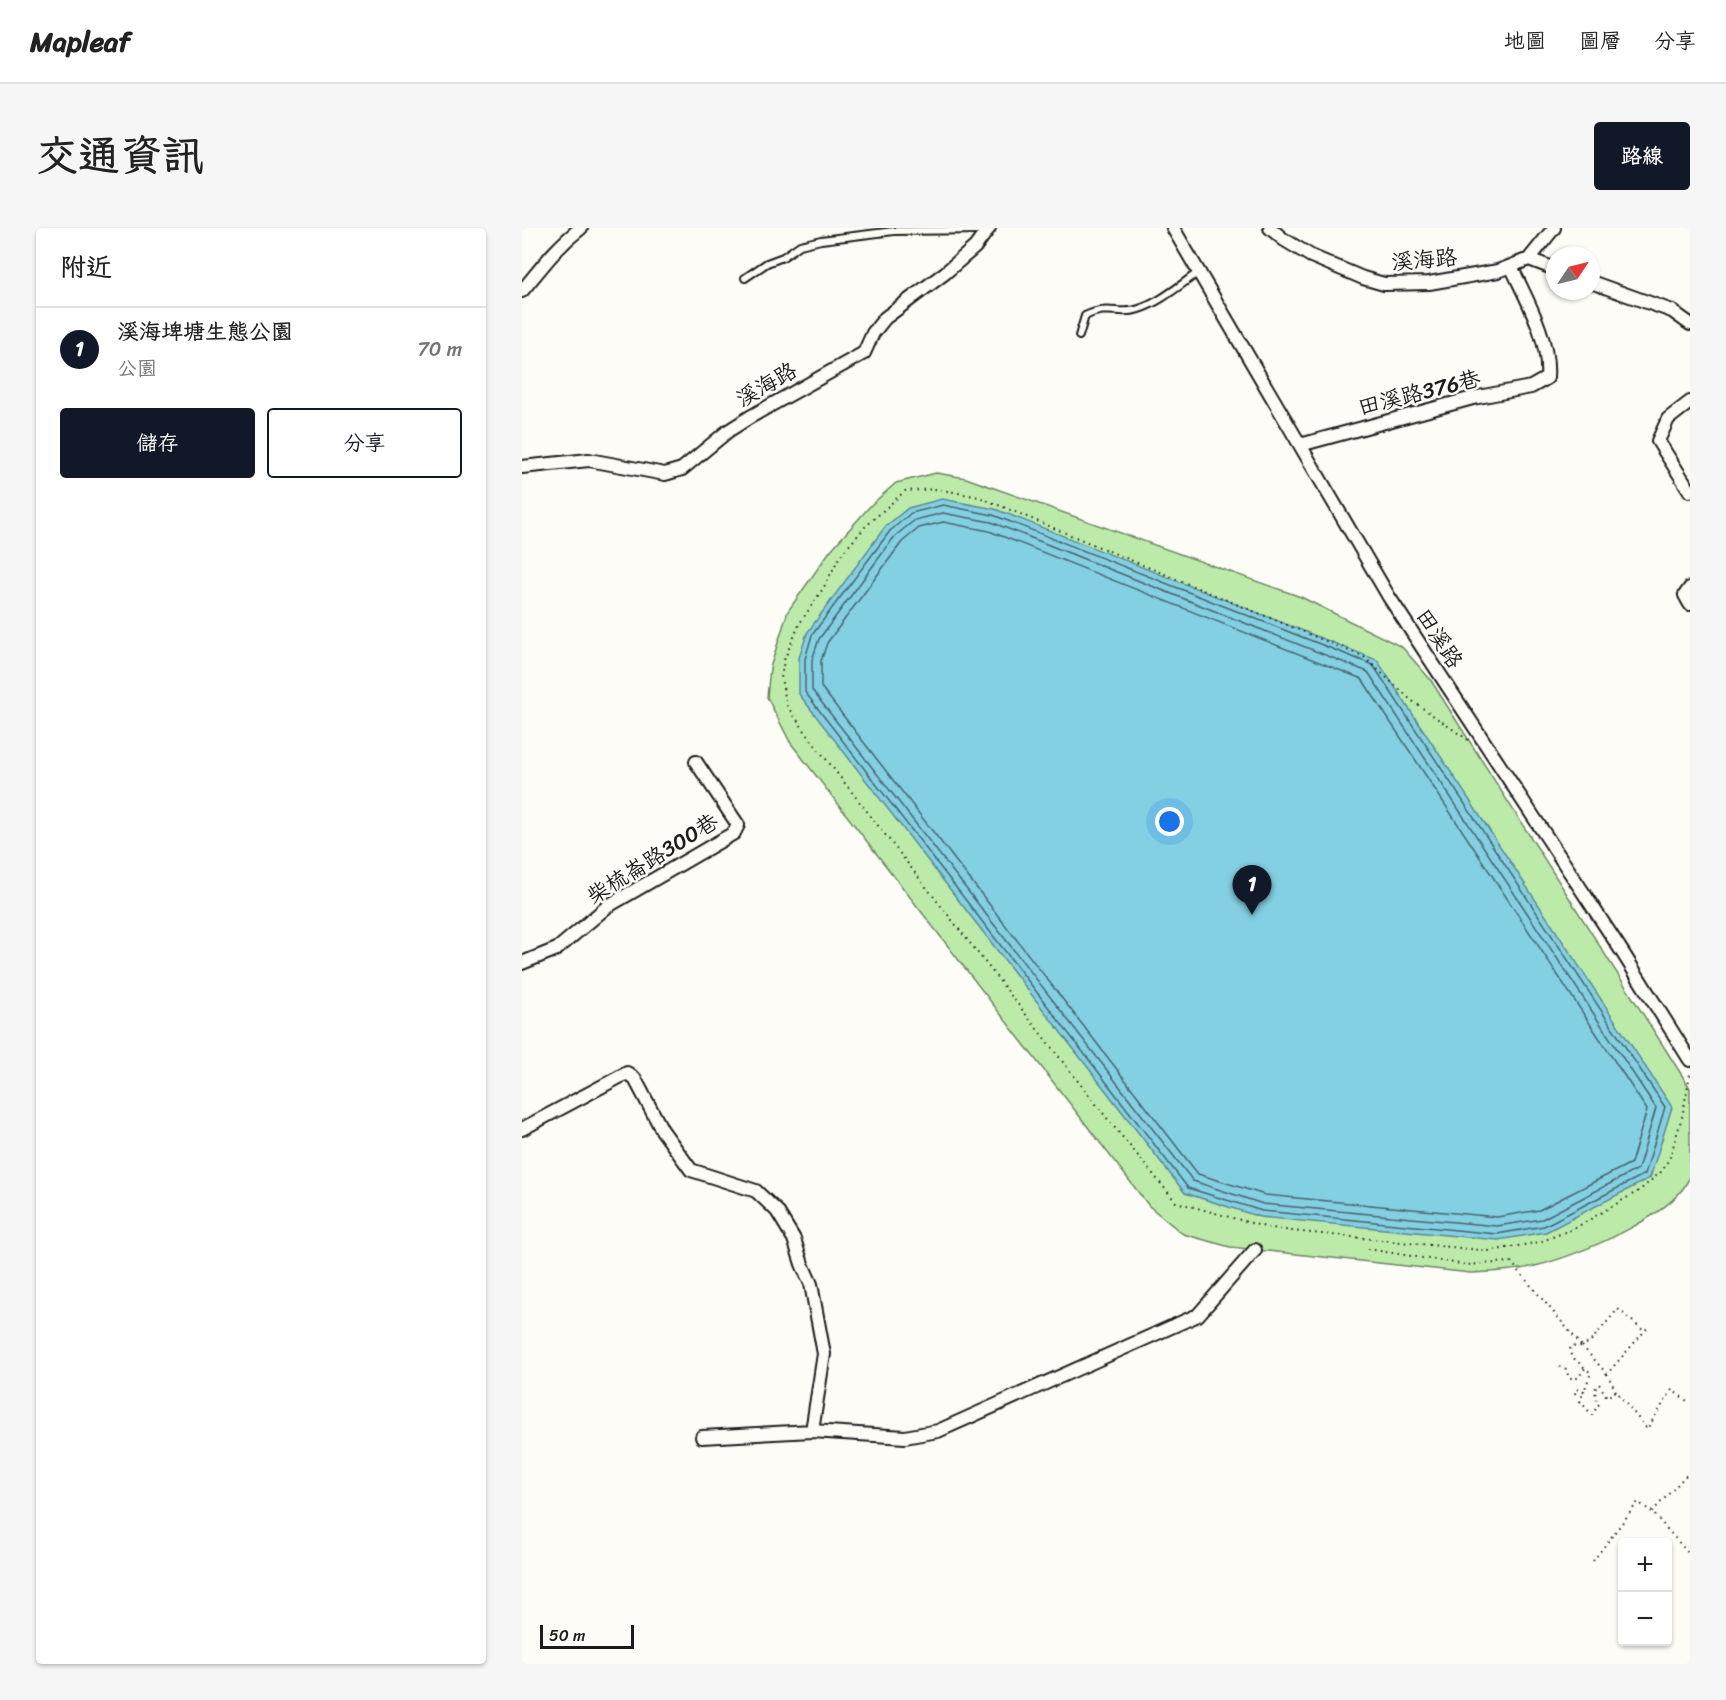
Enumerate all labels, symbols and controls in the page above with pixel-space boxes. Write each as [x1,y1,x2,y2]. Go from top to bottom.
text: Mapleaf [30,17,130,66]
text: 地圖 [1504,22,1546,60]
text: 圖層 [1579,22,1621,60]
text: 分享 [1654,22,1696,60]
text: 交通資訊 [36,119,204,193]
button: 路線 [1594,122,1690,190]
street label: 溪海路 [1389,237,1459,282]
text: 附近 [60,244,112,290]
north arrow [1546,246,1600,300]
text: 溪海埤塘生態公園 [117,312,293,351]
text: 1 [75,332,84,367]
text: 70 m [417,332,462,367]
text: 公園 [117,351,157,386]
street label: 溪海路 [728,351,805,418]
street label: 田溪路376巷 [1354,358,1485,427]
button: 儲存 [60,408,255,478]
button: 分享 [267,408,462,478]
street label: 田溪路 [1405,600,1474,677]
street label: 柴梳崙路300巷 [578,802,726,915]
your location [1155,807,1184,836]
pin: 1 [1232,866,1272,915]
map controls [1618,1538,1672,1646]
button: + [1618,1538,1672,1592]
button: − [1618,1592,1672,1646]
text: 50 m [549,1621,585,1650]
scale bar [540,1622,634,1650]

